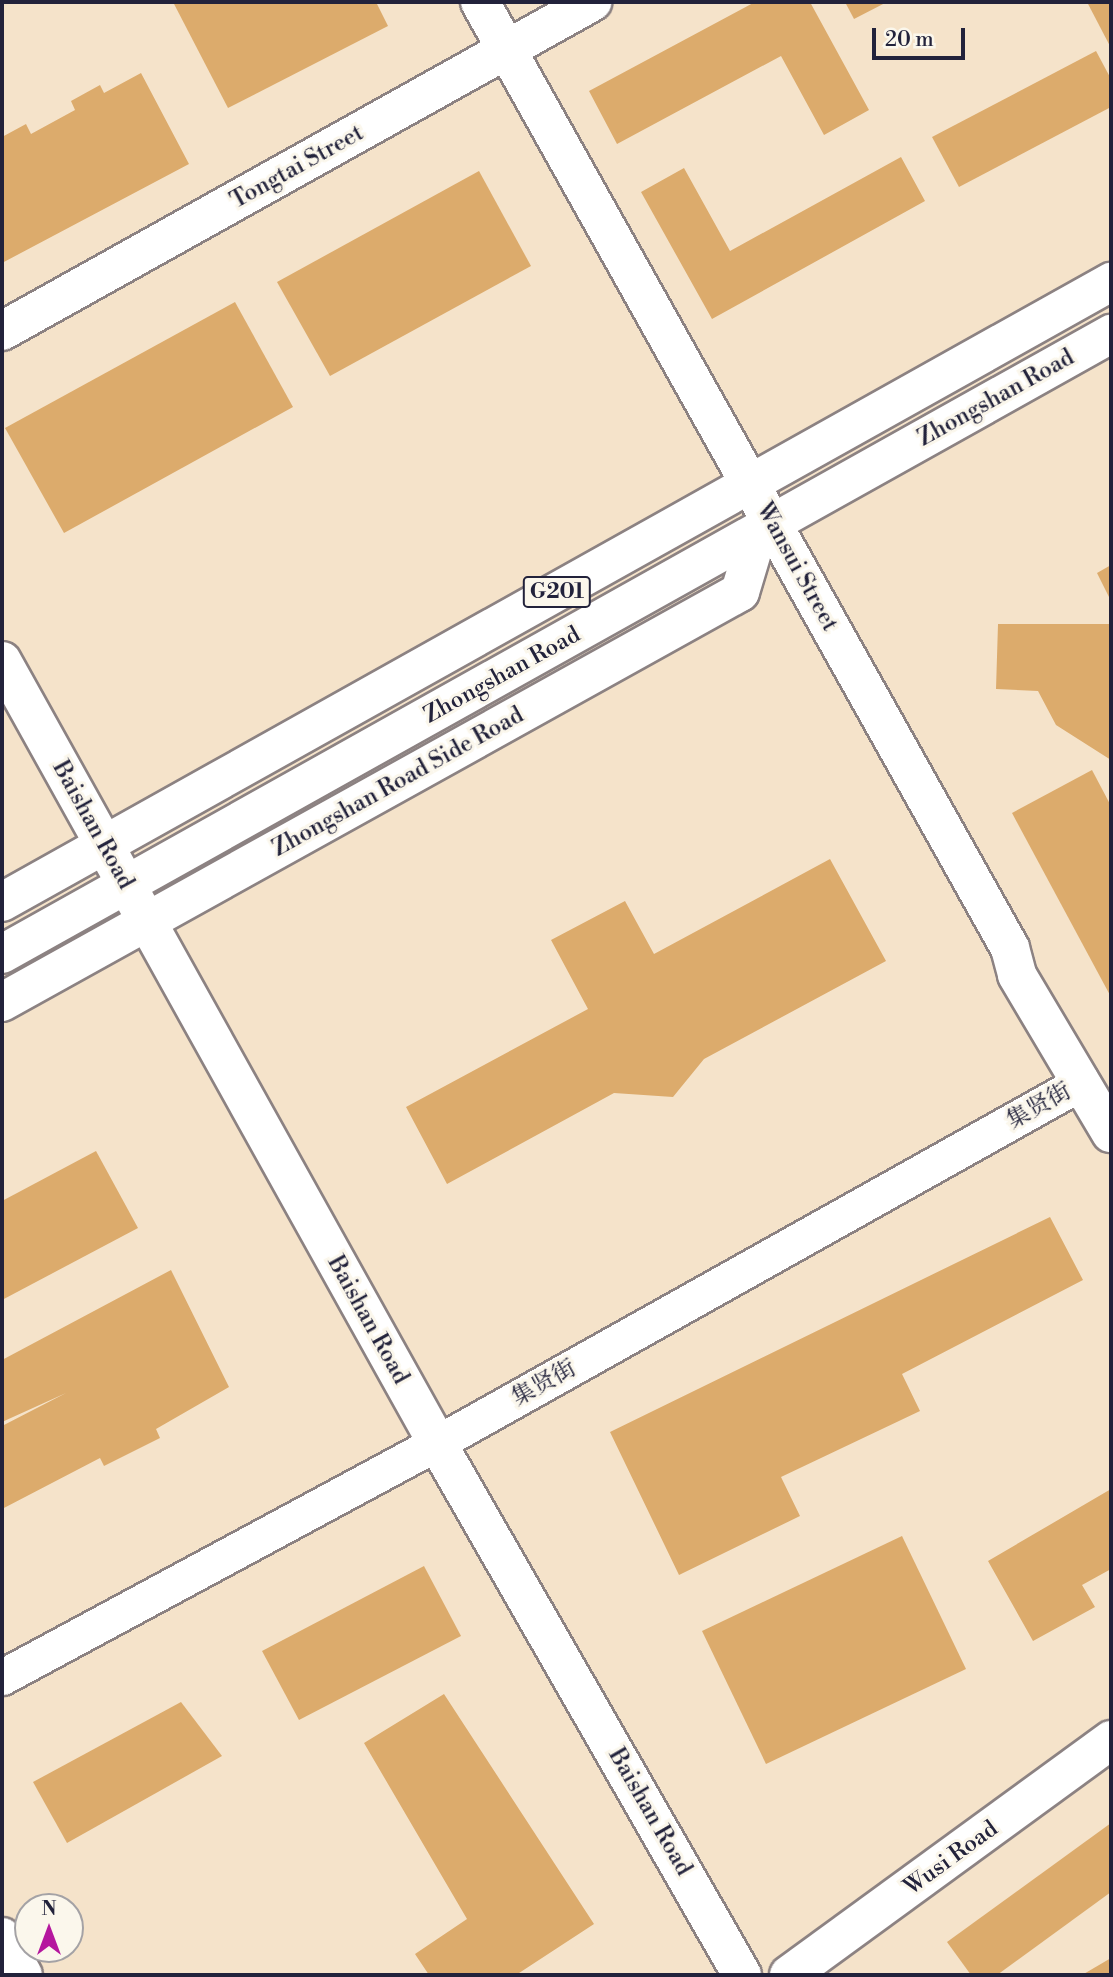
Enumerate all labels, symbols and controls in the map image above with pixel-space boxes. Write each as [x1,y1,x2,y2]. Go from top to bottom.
scale bar [875,14,968,58]
text: 20 m [885,27,934,53]
street label: Tongtai Street [226,119,368,215]
street label: Zhongshan Road [913,344,1079,452]
street label: Wansui Street [750,498,844,636]
road number: G201 [522,574,592,610]
street label: Zhongshan Road [419,621,585,729]
street label: Zhongshan Road Side Road [268,701,528,863]
street label: Baishan Road [46,756,140,894]
street label: 集贤街 [1002,1077,1076,1135]
street label: Baishan Road [321,1251,415,1389]
street label: 集贤街 [507,1354,581,1412]
street label: Baishan Road [602,1743,698,1881]
street label: Wusi Road [899,1815,1003,1901]
north arrow [14,1893,84,1963]
text: N [41,1897,57,1921]

